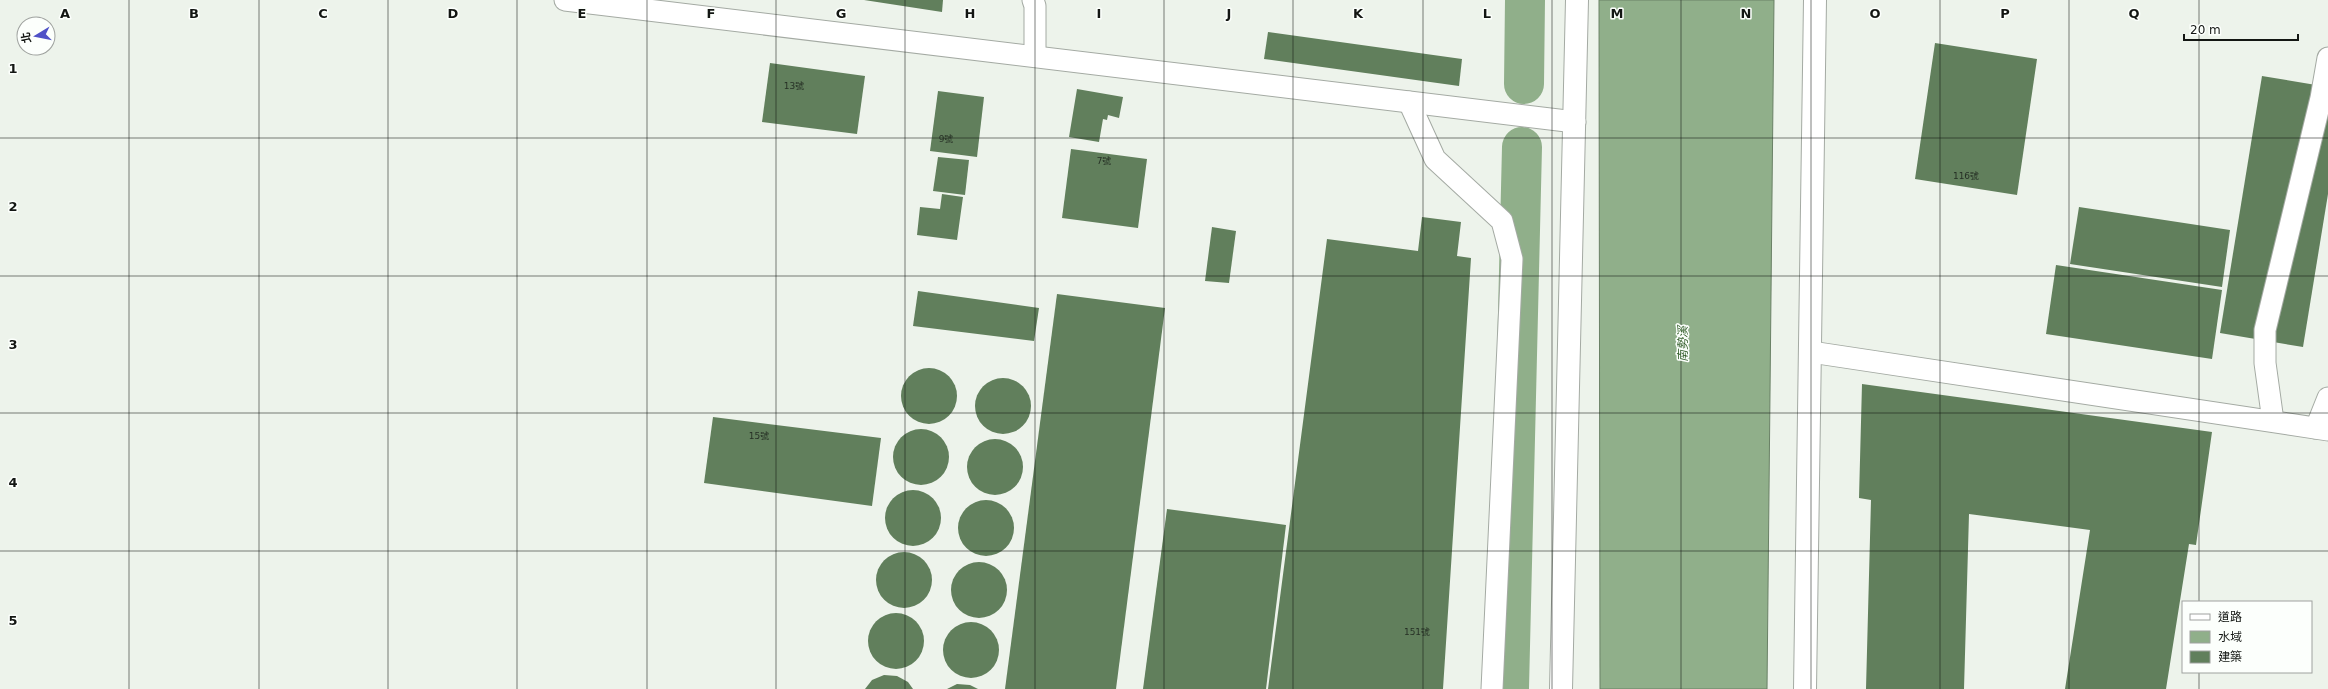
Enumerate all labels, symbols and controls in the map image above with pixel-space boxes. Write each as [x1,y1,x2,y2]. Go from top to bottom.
text: A [60,6,70,21]
text: B [189,6,199,21]
text: C [318,6,328,21]
text: D [448,6,459,21]
text: E [578,6,586,21]
text: F [707,6,715,21]
text: G [836,6,846,21]
text: H [965,6,975,21]
text: I [1097,6,1101,21]
text: J [1226,6,1231,21]
text: K [1353,6,1364,21]
text: L [1483,6,1491,21]
text: M [1611,6,1623,21]
text: N [1741,6,1751,21]
text: O [1869,6,1881,21]
text: P [2000,6,2010,21]
text: Q [2128,6,2140,21]
north arrow [16,16,56,56]
scale bar [2184,16,2298,42]
text: 20 m [2190,23,2221,37]
text: 北 [19,31,34,44]
text: 1 [8,61,18,76]
house number: 13號 [784,81,804,91]
house number: 9號 [939,134,953,144]
house number: 7號 [1097,156,1111,166]
house number: 116號 [1953,171,1979,181]
text: 2 [8,199,18,214]
water label: 南勢溪 [1676,324,1690,362]
text: 3 [8,337,18,352]
house number: 15號 [749,431,769,441]
text: 4 [8,475,18,490]
legend [2182,601,2312,673]
text: 道路 [2218,610,2242,624]
text: 5 [8,613,18,628]
house number: 151號 [1404,627,1430,637]
text: 水域 [2218,630,2242,644]
text: 建築 [2218,650,2242,664]

